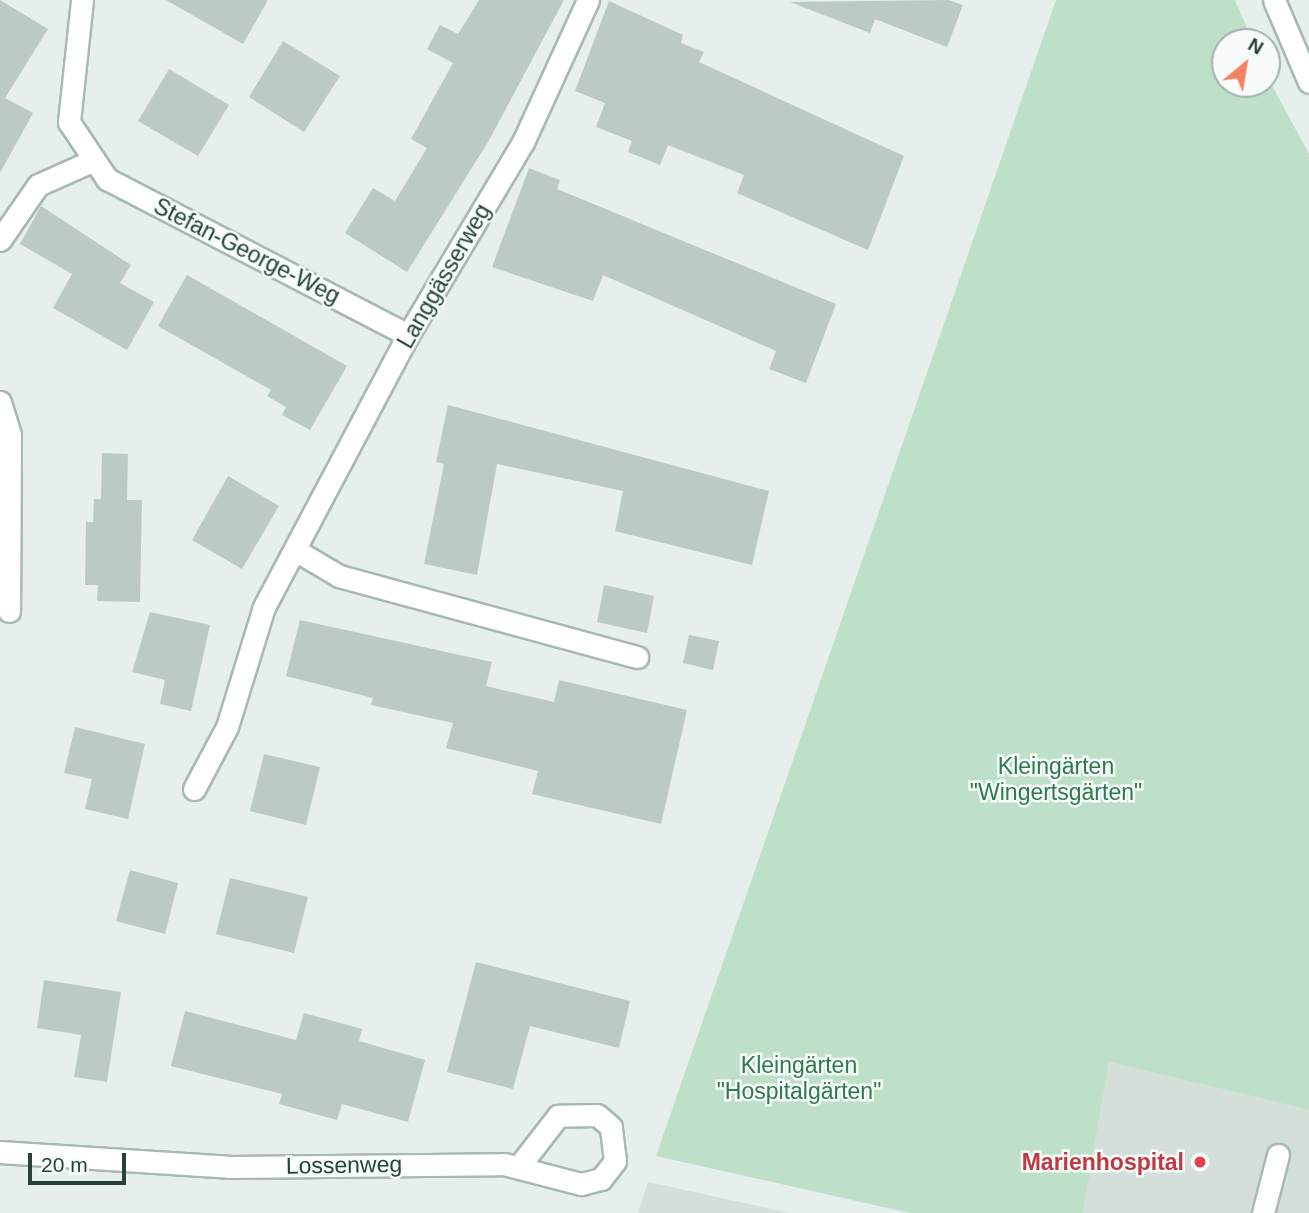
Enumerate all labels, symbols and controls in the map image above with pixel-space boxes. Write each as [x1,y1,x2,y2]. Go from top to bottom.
north arrow [1211,28,1281,98]
text: N [1245,34,1267,59]
street label: Stefan-George-Weg [149,192,345,310]
street label: Langgässerweg [391,199,497,353]
park label: Kleingärten "Wingertsgärten" [970,752,1142,806]
park label: Kleingärten "Hospitalgärten" [717,1051,881,1105]
scale bar [32,1140,130,1184]
place label: Marienhospital [1022,1148,1184,1176]
street label: Lossenweg [286,1150,402,1180]
marker: Marienhospital [1190,1152,1210,1172]
text: 20 m [41,1153,88,1176]

